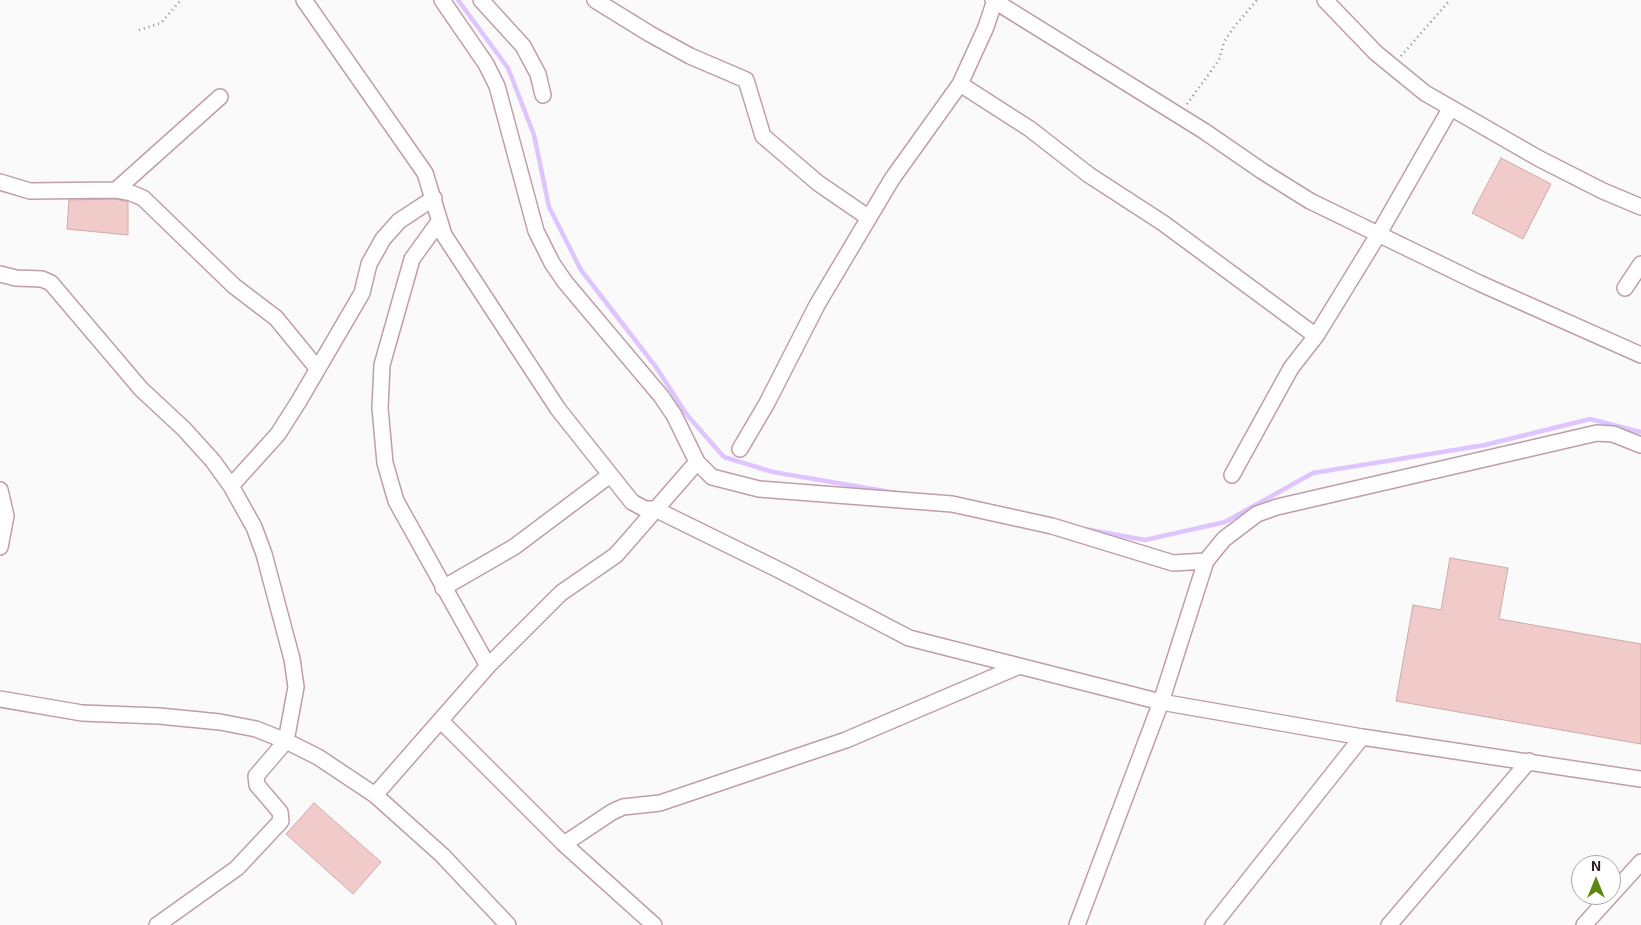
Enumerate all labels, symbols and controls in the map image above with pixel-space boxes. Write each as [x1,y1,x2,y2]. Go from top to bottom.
north arrow [1571,855,1621,905]
text: N [1591,857,1601,874]

